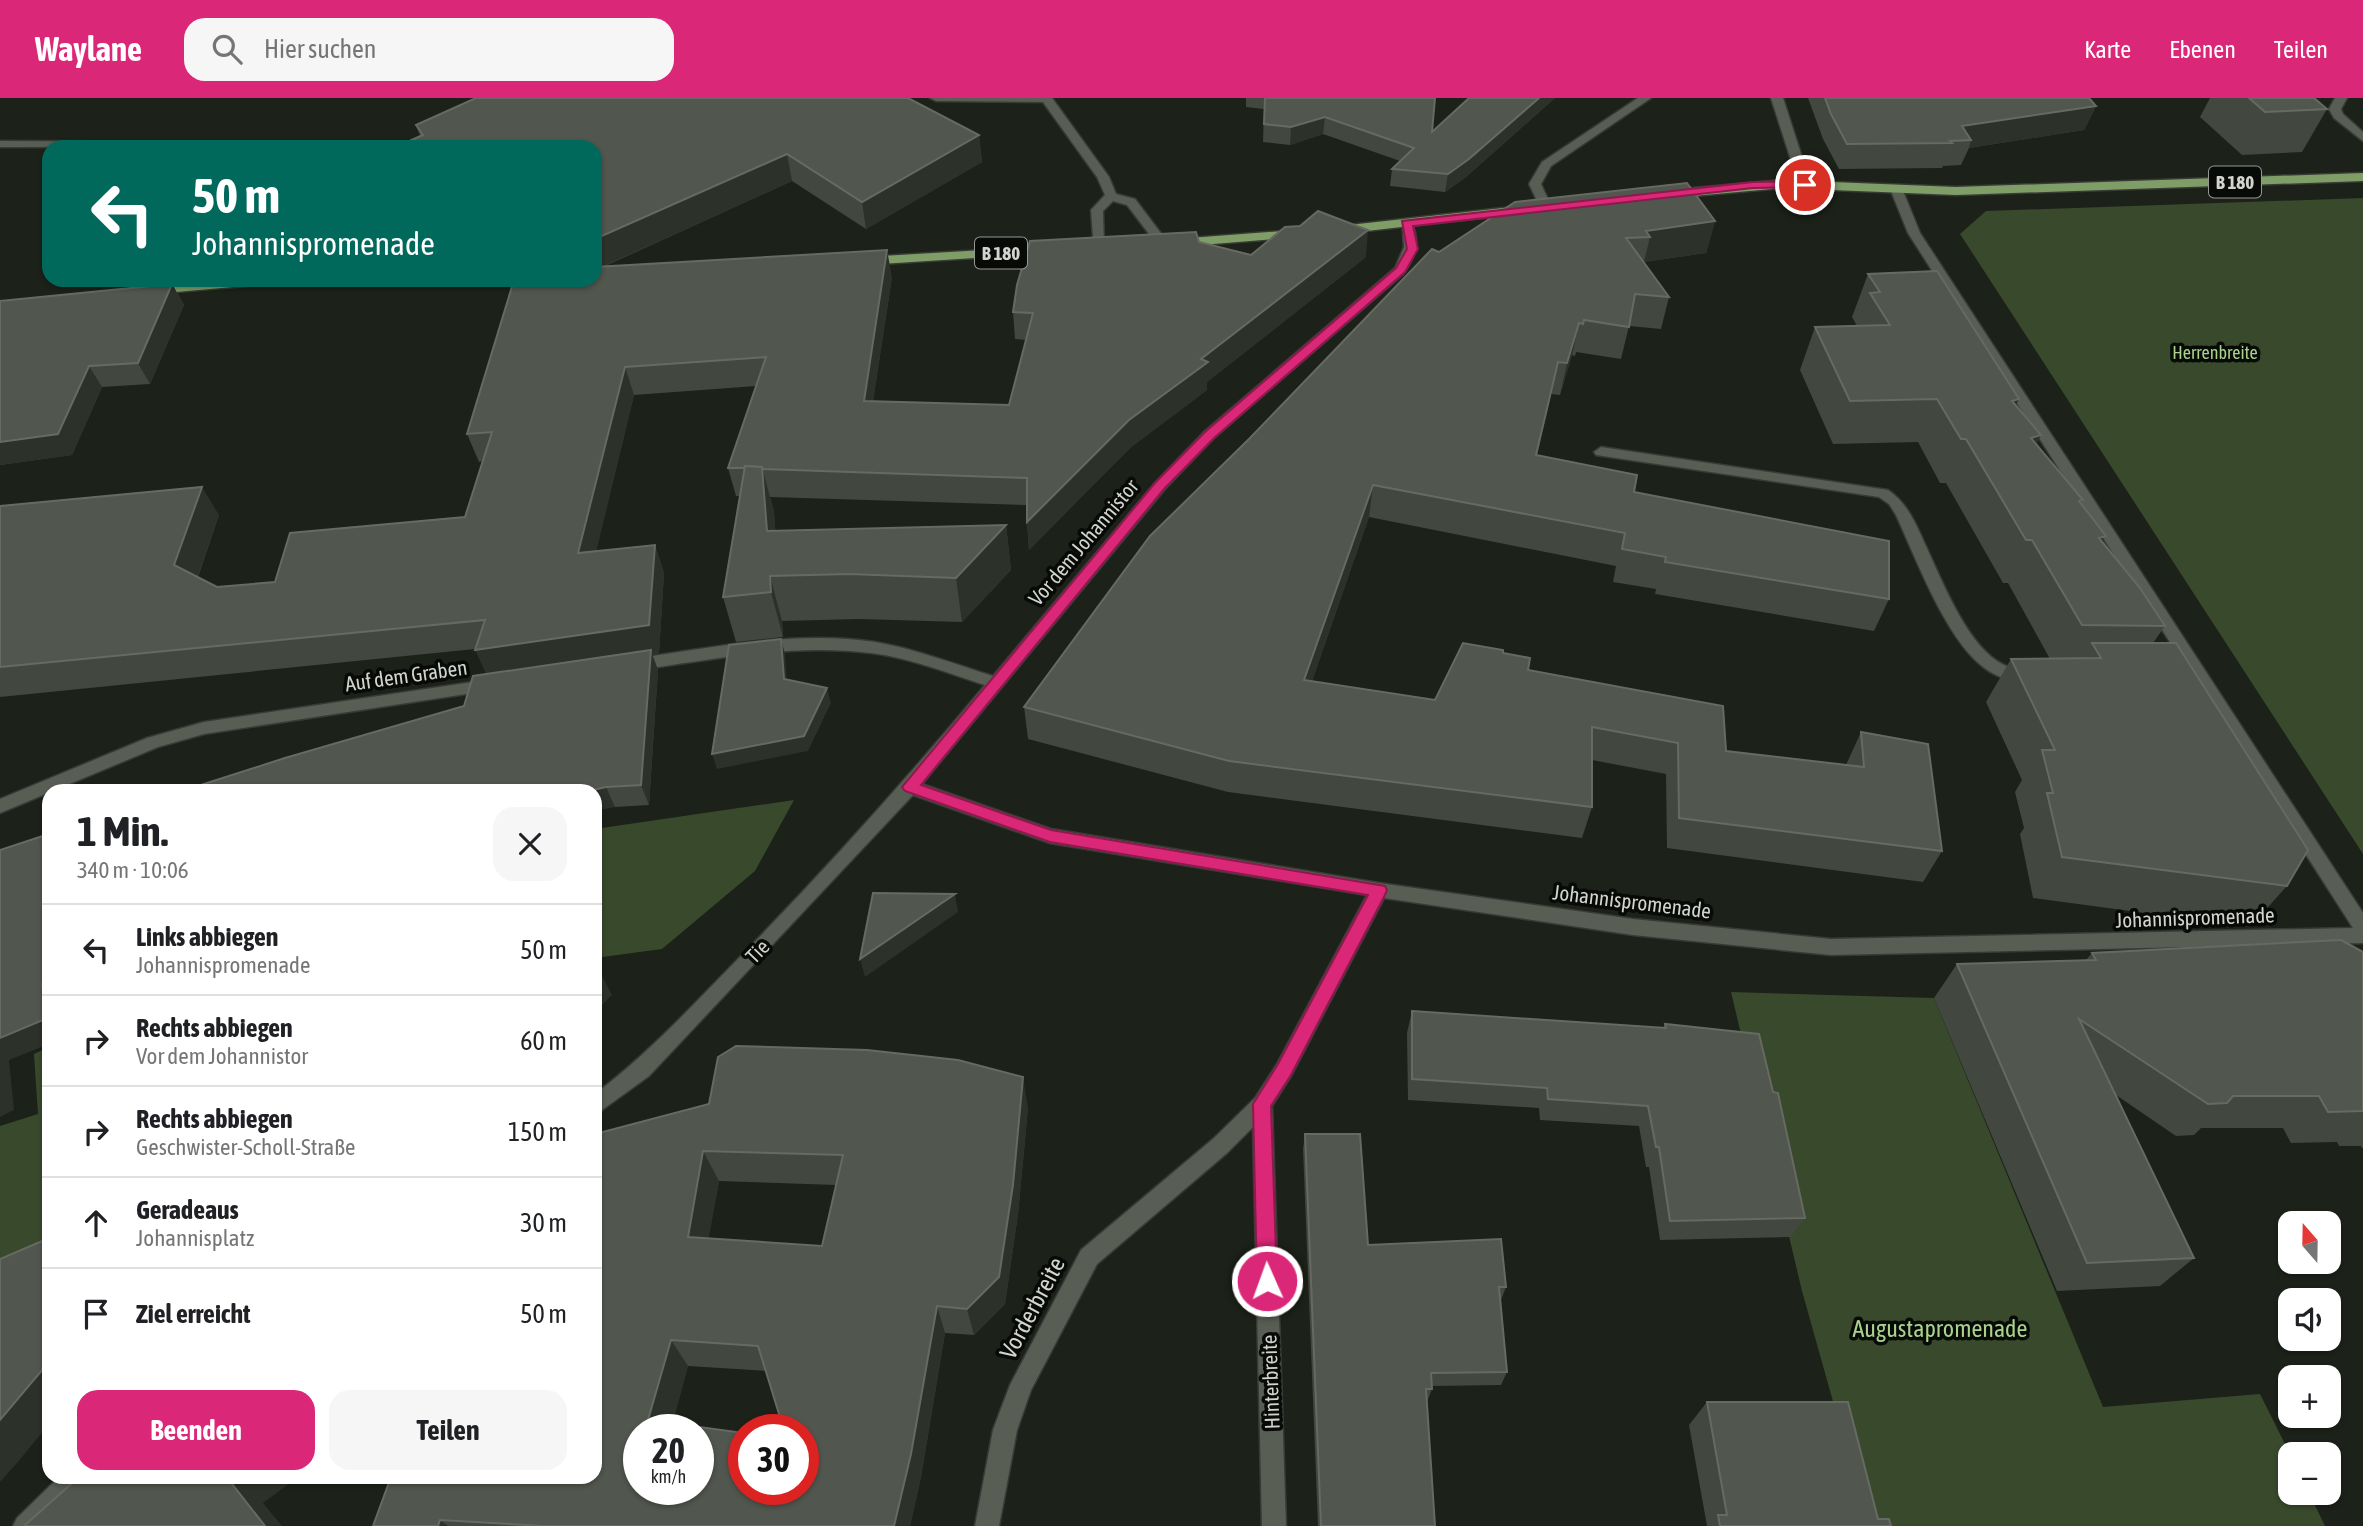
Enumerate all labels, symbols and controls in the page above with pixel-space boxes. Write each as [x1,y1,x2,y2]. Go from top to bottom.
search box [184,18,674,81]
text: Waylane [35,30,142,68]
icon: search [208,30,246,68]
text: Hier suchen [264,34,376,64]
text: Karte [2084,36,2131,63]
text: Ebenen [2169,36,2236,63]
text: Teilen [2274,36,2328,63]
pin [1775,155,1835,215]
icon: arrive [1786,166,1824,204]
road number: B 180 [2209,166,2261,198]
text: 50 m [192,167,280,223]
icon: left [77,168,168,259]
text: Johannispromenade [192,225,435,262]
road number: B 180 [975,238,1027,268]
park label: Herrenbreite [2172,342,2258,363]
street label: Vor dem Johannistor [1023,473,1143,610]
street label: Auf dem Graben [343,655,469,695]
text: 1 Min. [77,807,168,855]
button: close [493,807,567,881]
text: 340 m · 10:06 [77,857,189,883]
street label: Johannispromenade [1551,879,1713,923]
street label: Johannispromenade [2115,902,2275,932]
text: Links abbiegen [136,922,278,952]
icon: left [77,931,115,969]
street label: Tie [740,934,774,968]
text: 50 m [520,935,567,965]
text: Johannispromenade [136,952,310,978]
text: Rechts abbiegen [136,1013,293,1043]
icon: right [77,1022,115,1060]
text: 60 m [520,1026,567,1056]
text: Vor dem Johannistor [136,1043,308,1069]
text: Rechts abbiegen [136,1104,293,1134]
icon: right [77,1113,115,1151]
text: 150 m [508,1117,567,1147]
text: Geschwister-Scholl-Straße [136,1134,356,1160]
text: Geradeaus [136,1195,239,1225]
icon: ahead [77,1204,115,1242]
text: 30 m [520,1208,567,1238]
north arrow [2278,1211,2342,1274]
map controls [2278,1211,2341,1505]
text: Johannisplatz [136,1225,254,1251]
position arrow [1230,1244,1304,1318]
street label: Vorderbreite [994,1253,1070,1363]
button: sound [2278,1288,2341,1351]
icon: arrive [77,1295,115,1333]
text: Ziel erreicht [136,1299,251,1329]
text: 50 m [520,1299,567,1329]
park label: Augustapromenade [1853,1315,2027,1342]
street label: Hinterbreite [1256,1334,1284,1430]
button: + [2278,1365,2341,1428]
button: Beenden [77,1390,315,1470]
button: Teilen [329,1390,567,1470]
speed limit sign: 30 [728,1414,819,1505]
text: 20 [652,1430,685,1470]
button: − [2278,1442,2341,1505]
text: km/h [651,1466,686,1487]

